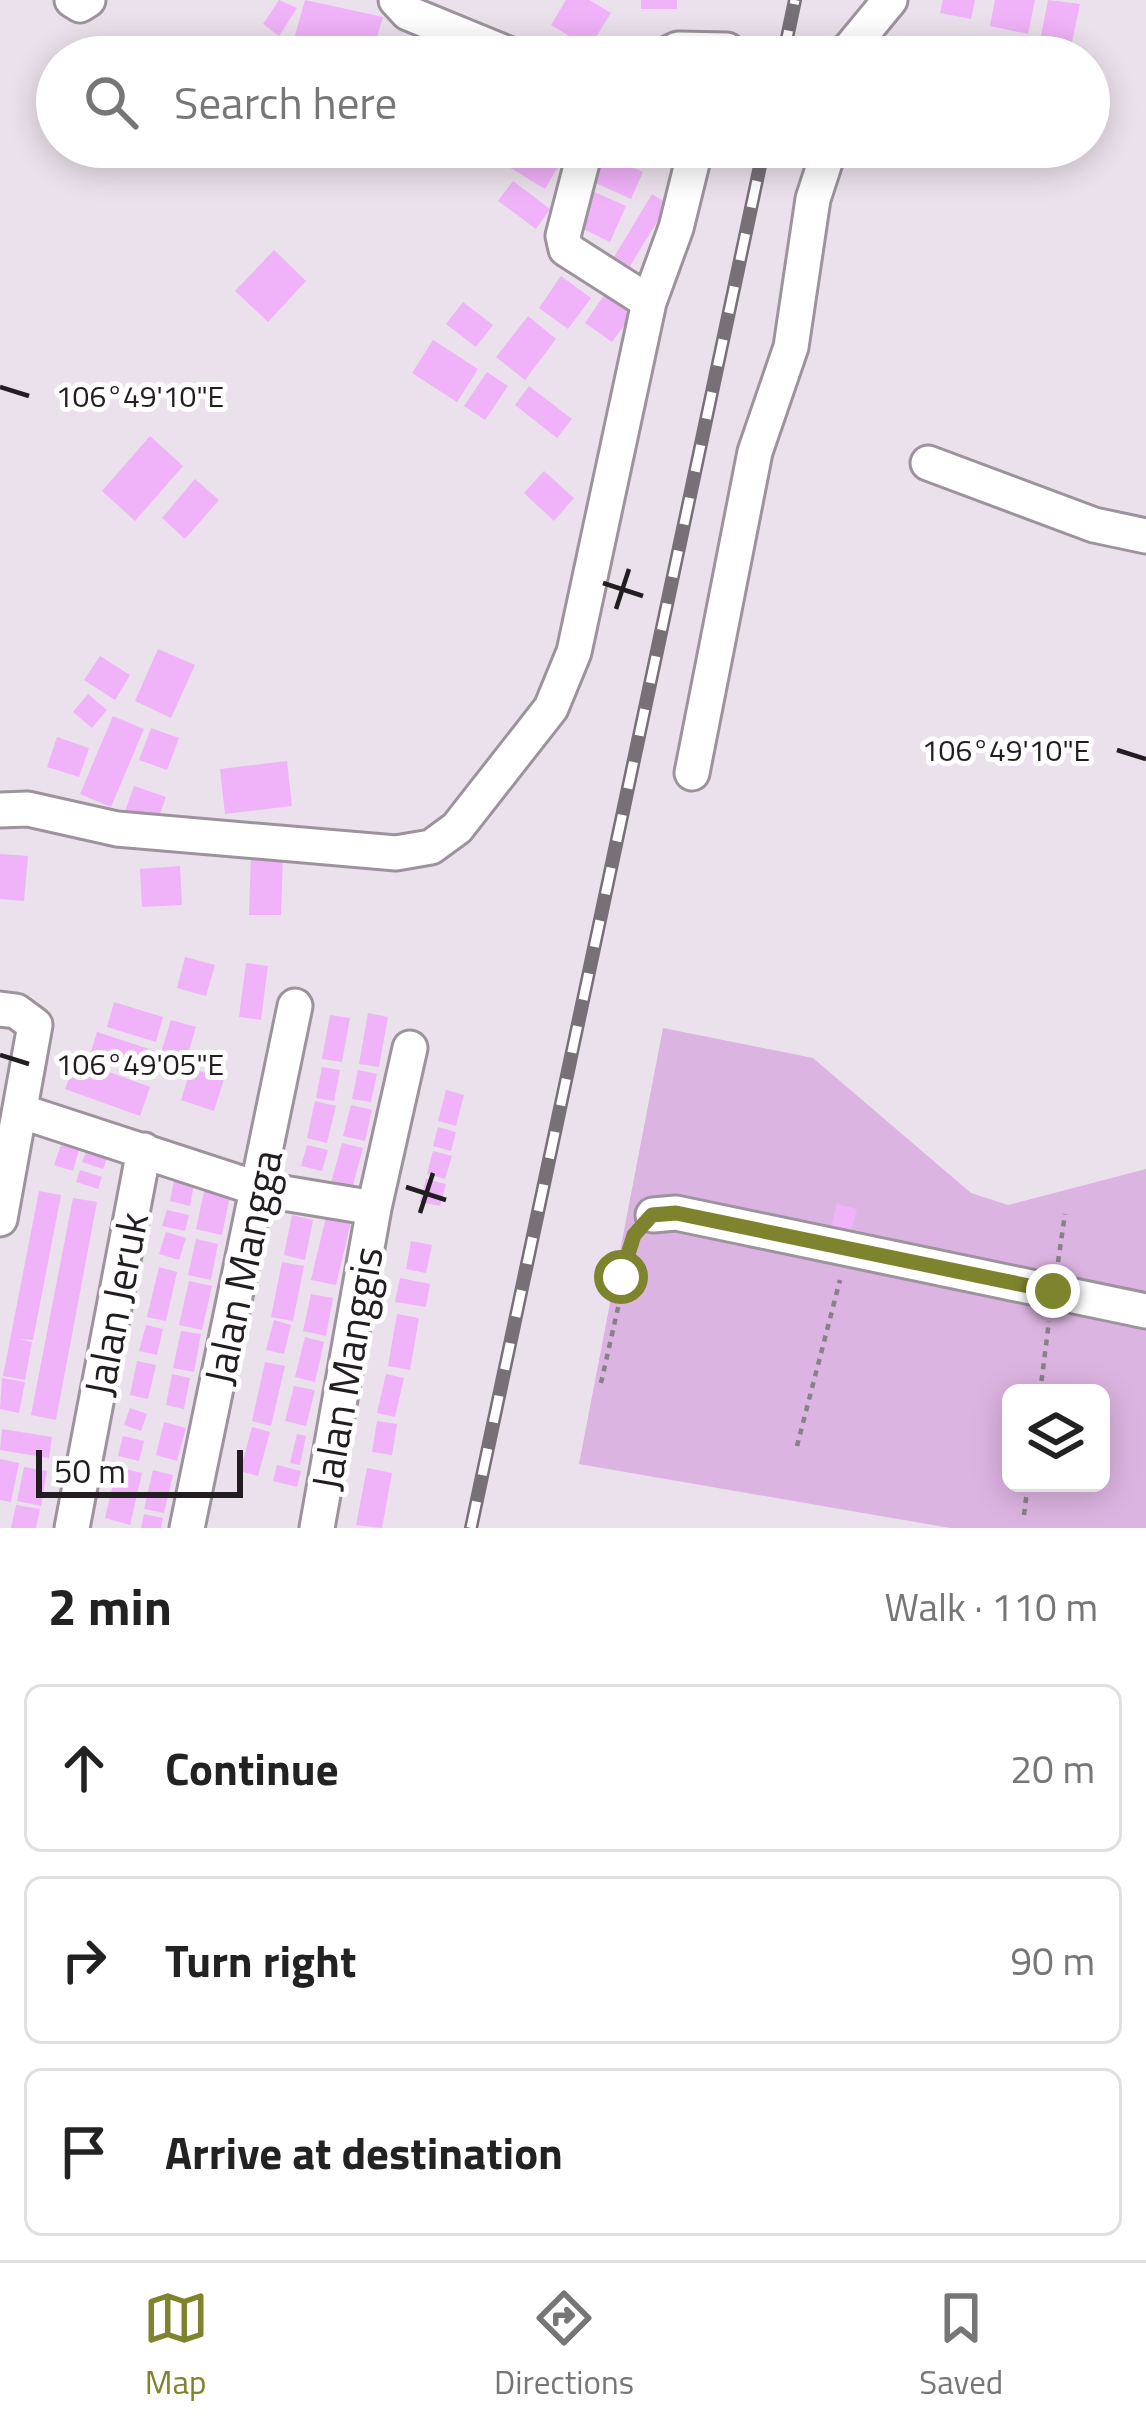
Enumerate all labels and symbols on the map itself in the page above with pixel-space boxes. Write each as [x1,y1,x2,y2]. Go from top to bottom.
text: 106°49'10"E [56,373,224,419]
text: 106°49'10"E [922,727,1090,773]
text: 106°49'05"E [56,1041,224,1087]
street label: Jalan Mangga [186,1144,298,1390]
street label: Jalan Jeruk [66,1207,164,1401]
street label: Jalan Manggis [293,1241,399,1495]
route start [594,1250,648,1304]
route end [1026,1264,1080,1318]
scale bar [36,1444,243,1497]

